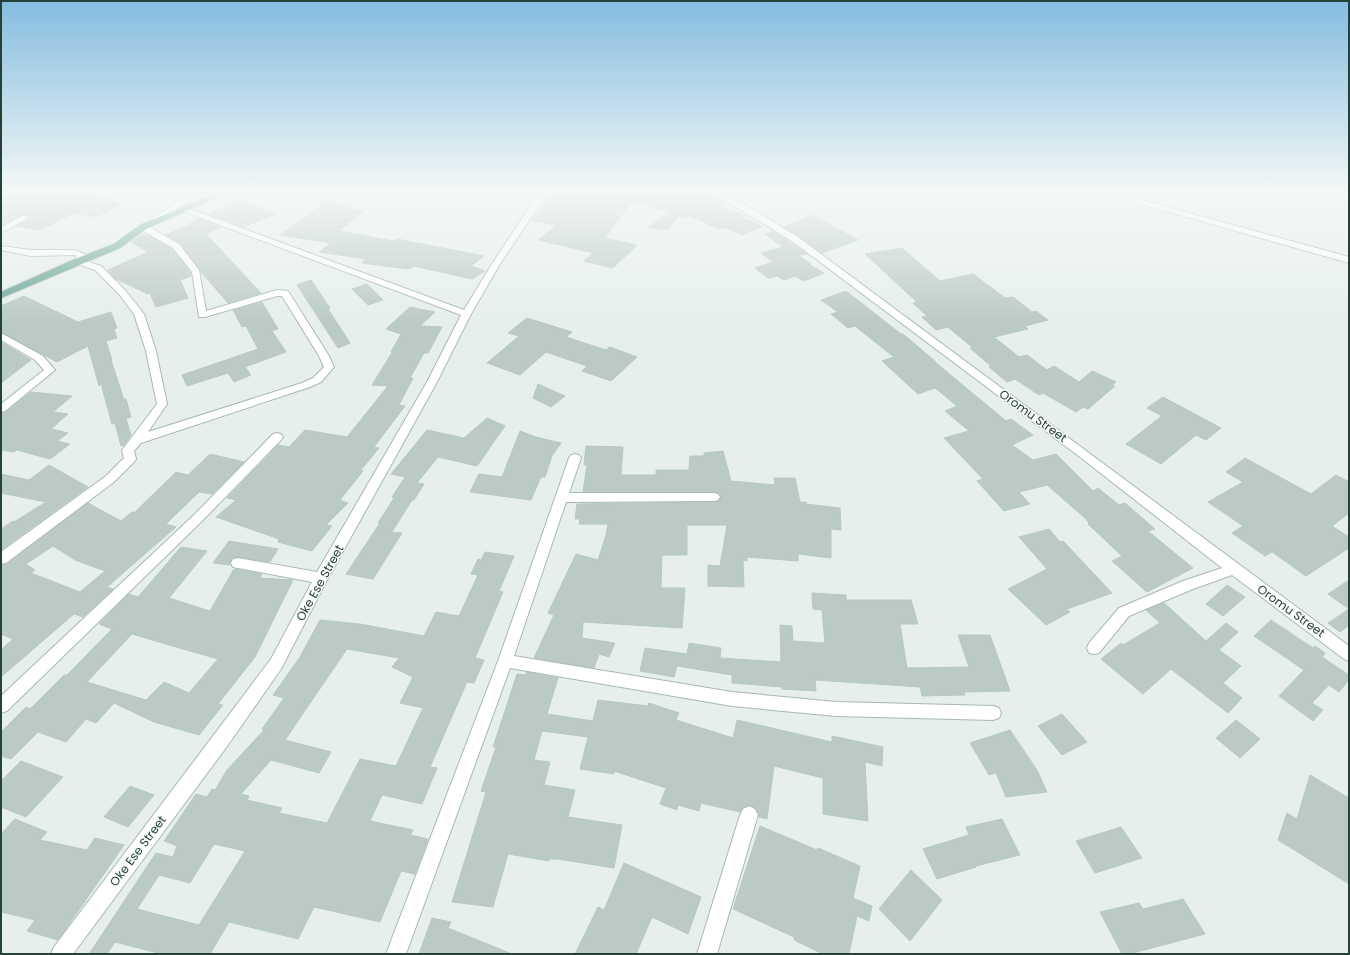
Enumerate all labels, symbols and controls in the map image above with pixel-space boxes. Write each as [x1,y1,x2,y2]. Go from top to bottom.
street label: Oromu Street [996,385,1071,446]
street label: Oke Ese Street [292,542,347,624]
street label: Oromu Street [1254,580,1329,641]
street label: Oke Ese Street [105,812,170,890]

